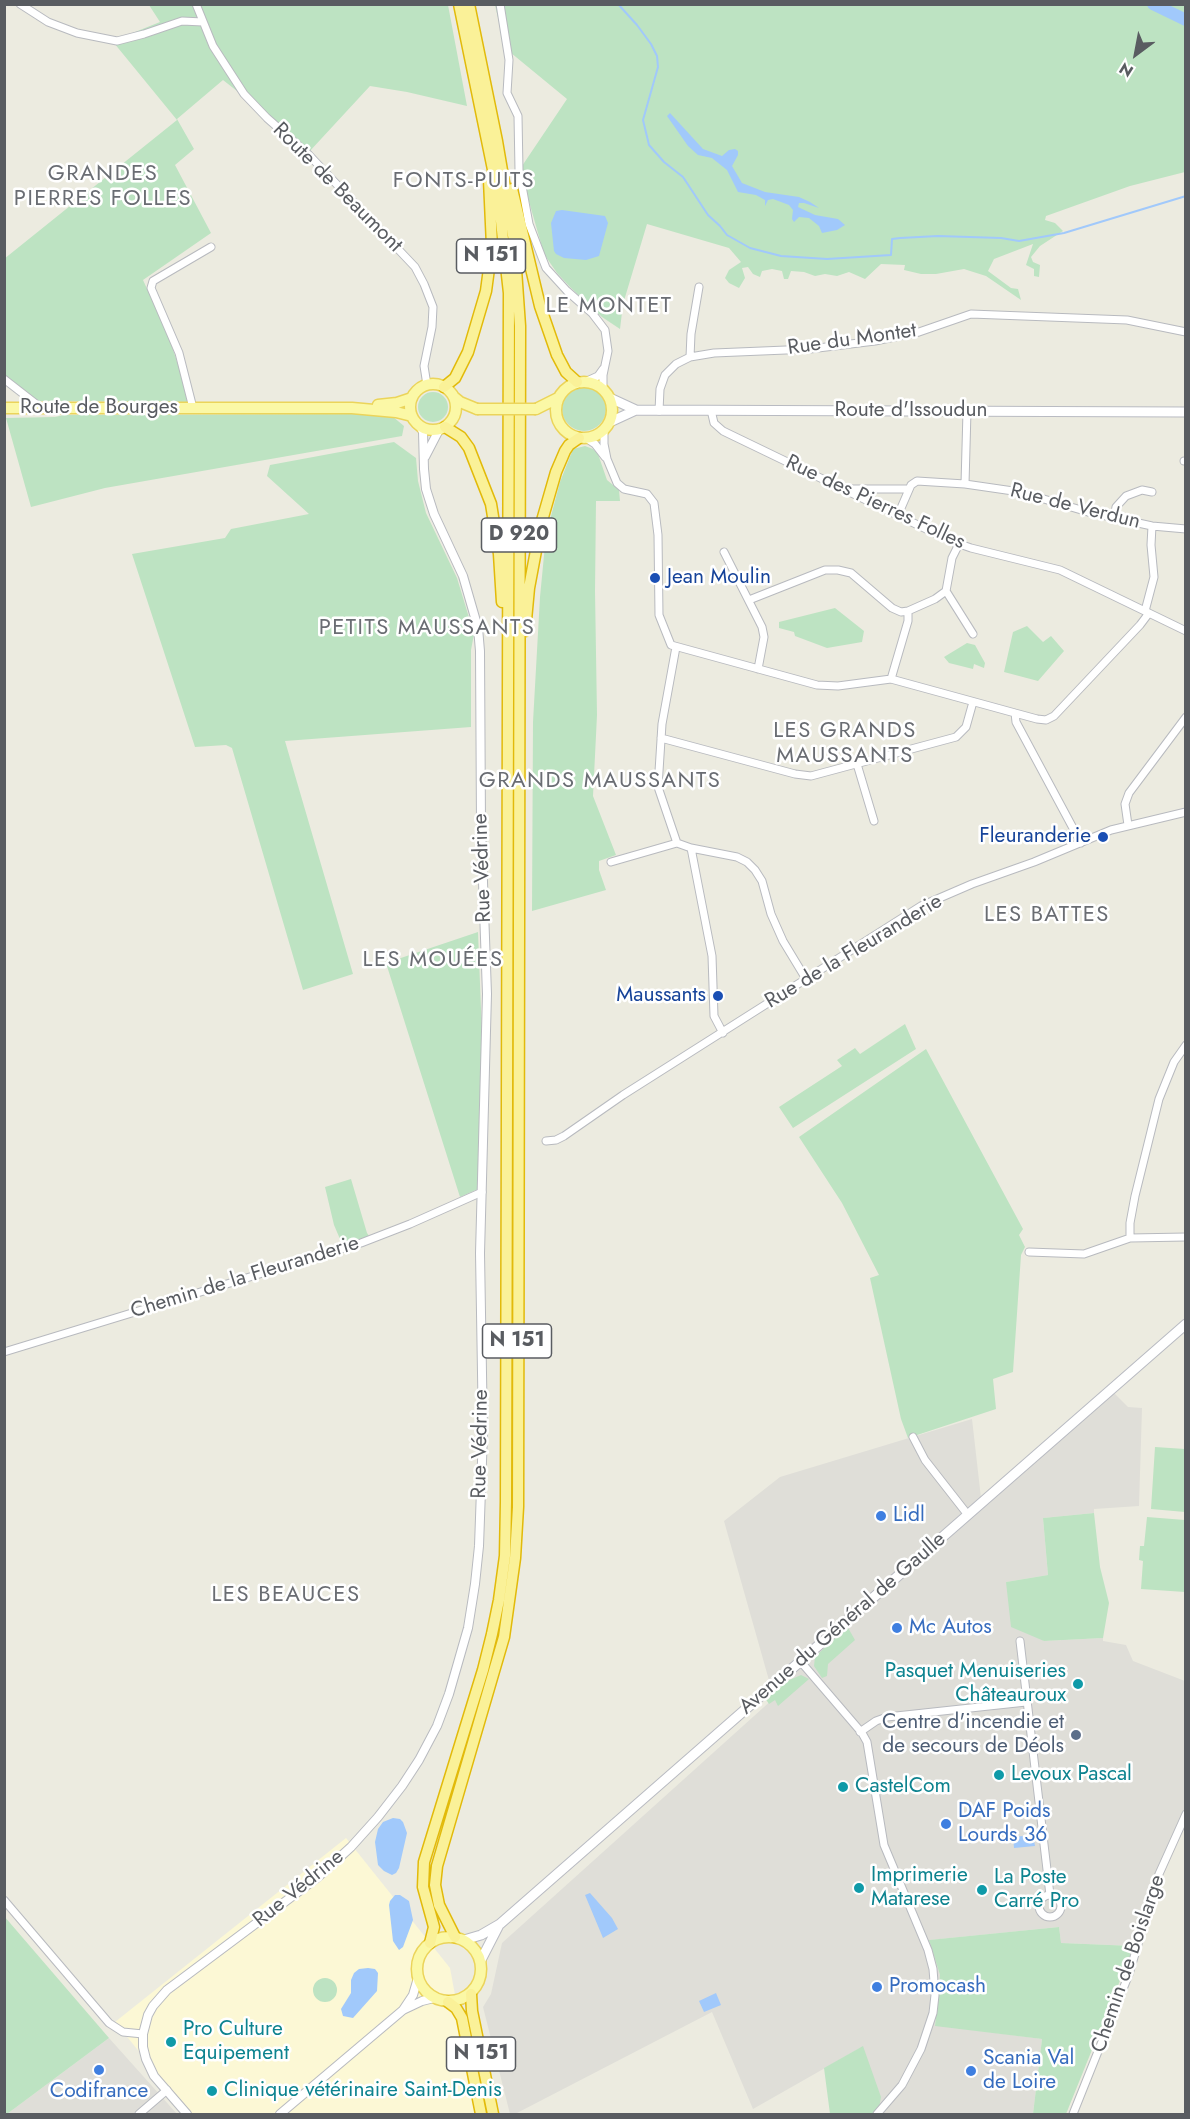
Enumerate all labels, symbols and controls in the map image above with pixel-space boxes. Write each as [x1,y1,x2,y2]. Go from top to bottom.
north arrow [1106,24,1166,84]
text: N [1115,57,1138,83]
street label: Route de Beaumont [267,118,407,258]
district label: GRANDES PIERRES FOLLES [14,162,192,214]
district label: FONTS-PUITS [393,169,535,195]
road number: N 151 [456,239,526,273]
district label: LE MONTET [546,294,672,320]
street label: Rue du Montet [786,319,918,361]
street label: Route de Bourges [20,395,178,421]
street label: Route d'Issoudun [835,398,987,424]
street label: Rue des Pierres Folles [781,450,969,556]
street label: Rue de Verdun [1007,479,1143,535]
road number: D 920 [482,518,556,552]
place label: Jean Moulin [667,565,771,591]
marker: Jean Moulin [648,571,662,585]
district label: PETITS MAUSSANTS [319,616,535,642]
district label: LES GRANDS MAUSSANTS [773,719,917,770]
district label: GRANDS MAUSSANTS [479,769,721,795]
street label: Rue Védrine [468,813,498,923]
place label: Fleuranderie [979,824,1091,850]
marker: Fleuranderie [1096,830,1110,844]
street label: Rue de la Fleuranderie [761,889,947,1015]
district label: LES BATTES [984,903,1110,929]
district label: LES MOUÉES [363,948,503,974]
place label: Maussants [616,983,706,1009]
marker: Maussants [711,989,725,1003]
street label: Chemin de la Fleuranderie [128,1231,362,1325]
road number: N 151 [482,1324,552,1358]
street label: Rue Védrine [467,1389,495,1499]
place label: Lidl [893,1503,925,1529]
marker: Lidl [874,1509,888,1523]
street label: Avenue du Général de Gaulle [735,1527,951,1721]
district label: LES BEAUCES [211,1583,361,1609]
place label: Mc Autos [909,1615,992,1641]
marker: Mc Autos [890,1621,904,1635]
place label: Pasquet Menuiseries Châteauroux [885,1659,1066,1709]
marker: Pasquet Menuiseries Châteauroux [1071,1677,1085,1691]
place label: Centre d'incendie et de secours de Déols [882,1710,1064,1760]
marker: Centre d'incendie et de secours de Déols [1069,1728,1083,1742]
place label: Levoux Pascal [1011,1762,1132,1788]
marker: Levoux Pascal [992,1768,1006,1782]
place label: CastelCom [855,1774,951,1800]
marker: CastelCom [836,1780,850,1794]
place label: DAF Poids Lourds 36 [958,1799,1051,1849]
marker: DAF Poids Lourds 36 [939,1817,953,1831]
street label: Rue Védrine [249,1845,349,1933]
place label: Imprimerie Matarese [871,1863,968,1913]
place label: La Poste Carré Pro [994,1865,1079,1915]
street label: Chemin de Boislarge [1087,1872,1171,2056]
marker: Imprimerie Matarese [852,1881,866,1895]
marker: La Poste Carré Pro [975,1883,989,1897]
place label: Promocash [889,1974,986,2000]
marker: Promocash [870,1980,884,1994]
place label: Pro Culture Equipement [183,2017,289,2067]
marker: Pro Culture Equipement [164,2035,178,2049]
road number: N 151 [446,2037,516,2071]
place label: Scania Val de Loire [983,2046,1074,2096]
marker: Codifrance [92,2063,106,2077]
marker: Scania Val de Loire [964,2064,978,2078]
place label: Clinique vétérinaire Saint-Denis [224,2078,502,2104]
place label: Codifrance [50,2079,148,2105]
marker: Clinique vétérinaire Saint-Denis [205,2084,219,2098]

